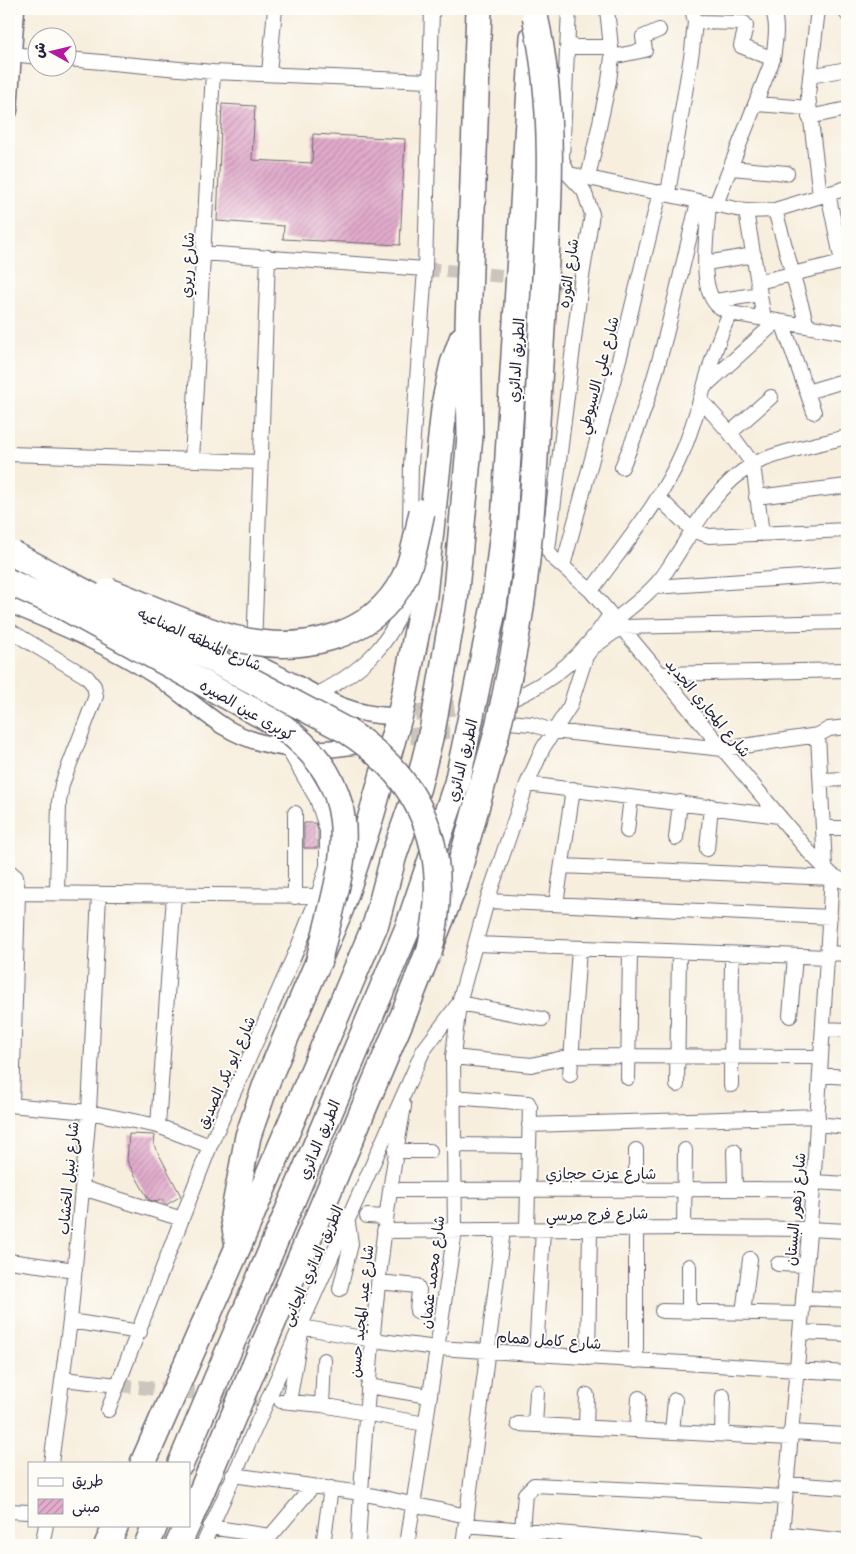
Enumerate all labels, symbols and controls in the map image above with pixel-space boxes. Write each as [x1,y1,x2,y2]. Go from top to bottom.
north arrow [28,28,78,78]
text: ش [27,41,50,59]
street label: شارع ريري [173,231,200,299]
street label: شارع الثوره [551,237,583,309]
street label: شارع علي الاسيوطي [570,313,627,437]
street label: الطريق الدائري [501,317,530,403]
street label: شارع المنطقه الصناعيه [134,600,266,676]
street label: شارع المجاري الجديد [660,652,757,762]
street label: كوبرى عين الصيره [196,672,300,746]
street label: الطريق الدائري [440,716,483,804]
street label: شارع ابو بكر الصديق [190,1012,260,1132]
street label: الطريق الدائري [291,1096,346,1183]
street label: شارع نبيل الخشاب [51,1120,83,1236]
street label: شارع زهور البستان [778,1151,810,1267]
street label: شارع عزت حجازي [545,1161,657,1185]
street label: الطريق الدائري الجانبى [274,1201,349,1330]
street label: شارع فرج مرسي [546,1201,648,1228]
street label: شارع محمد عثمان [413,1214,449,1330]
street label: شارع عبد المجيد حسن [342,1243,378,1379]
street label: شارع كامل همام [495,1324,602,1355]
legend [28,1462,190,1526]
text: طريق [72,1468,104,1491]
text: مبنى [72,1494,100,1517]

